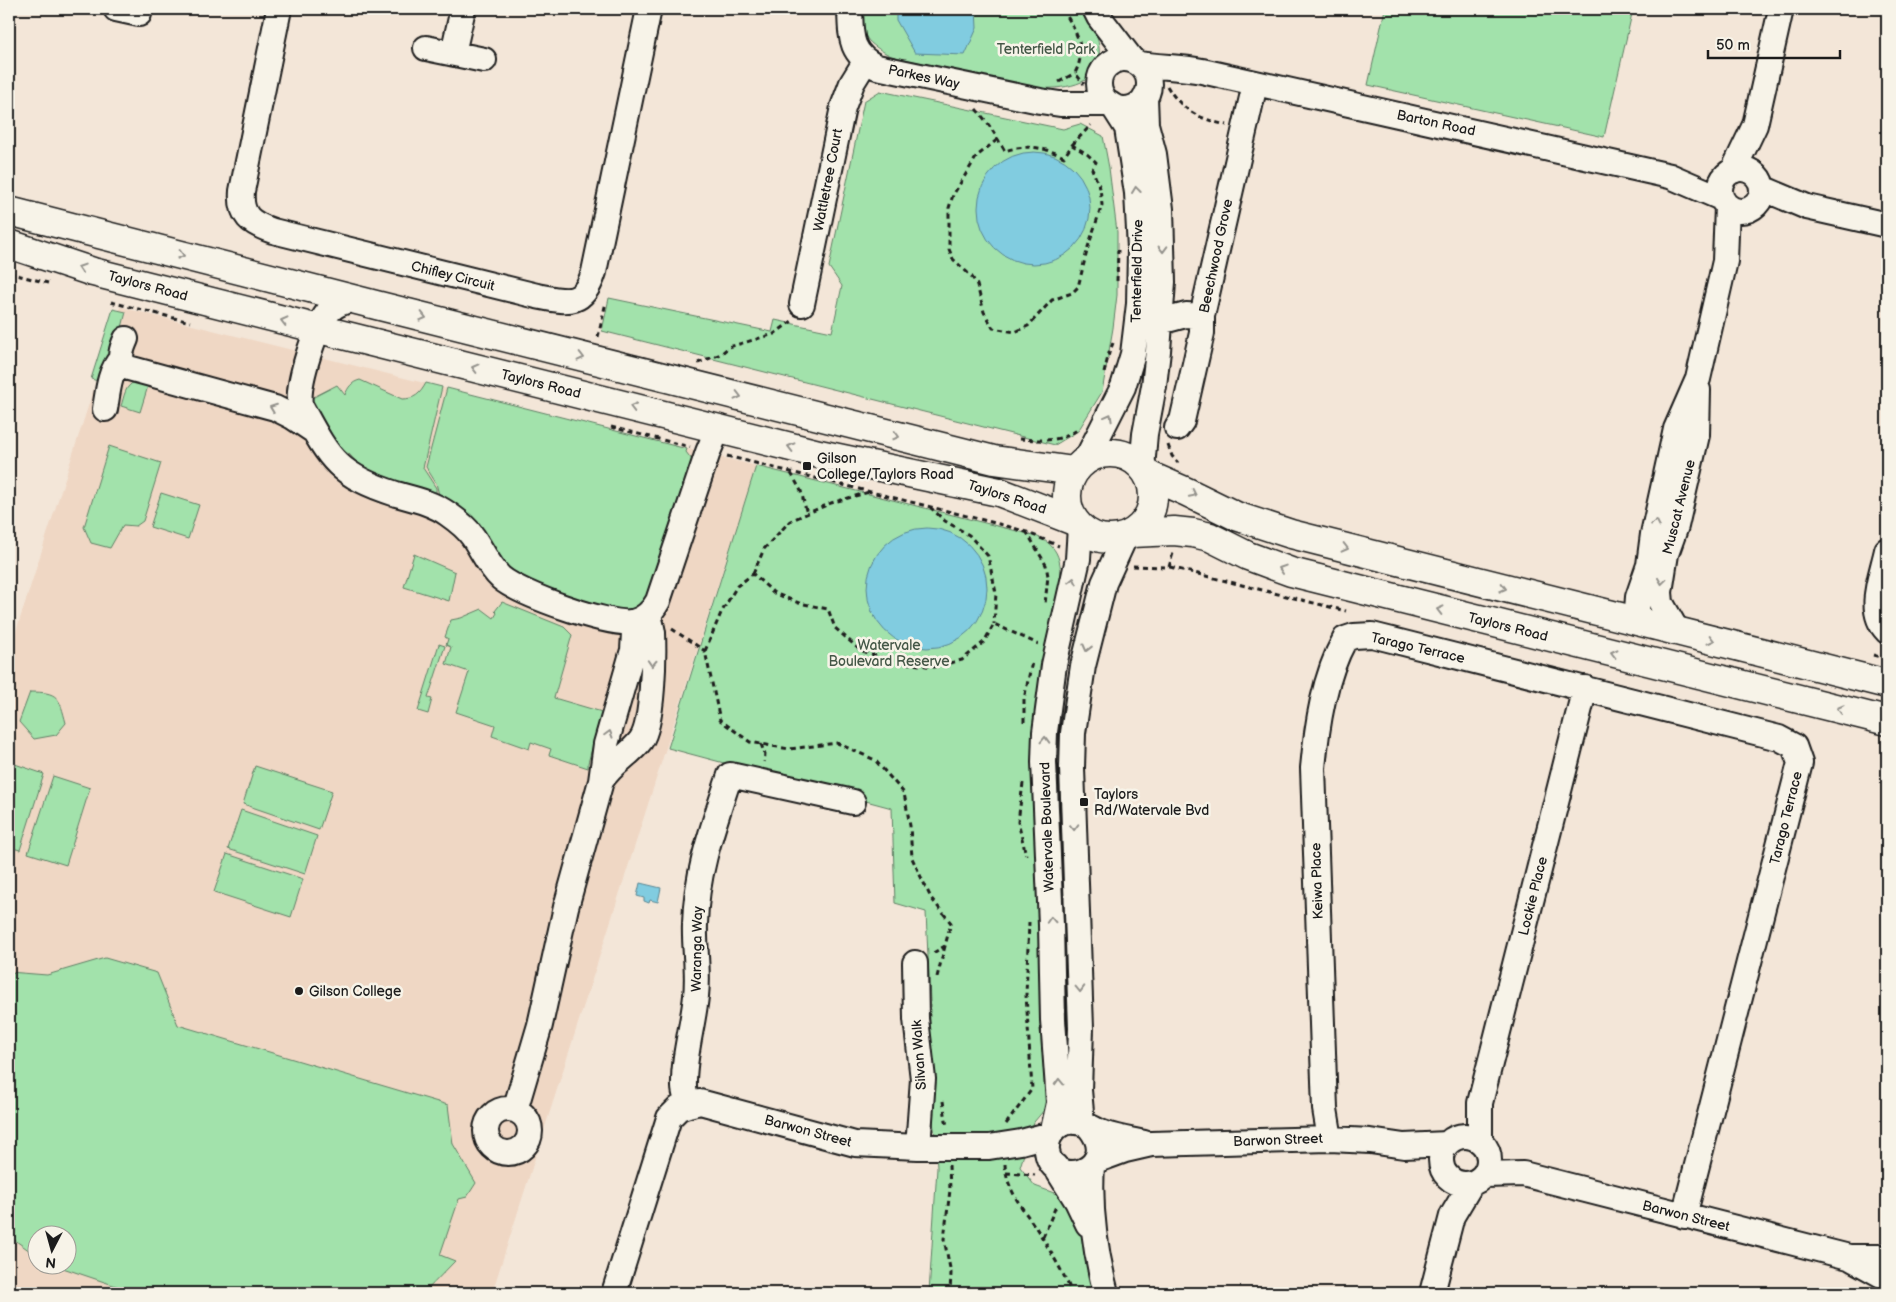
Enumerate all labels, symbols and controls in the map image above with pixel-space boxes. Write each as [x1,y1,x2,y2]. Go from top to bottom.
scale bar [1708,28,1841,60]
text: 50 m [1716,36,1750,55]
park label: Tenterfield Park [997,41,1095,58]
street label: Parkes Way [887,61,962,93]
street label: Barton Road [1395,106,1477,140]
street label: Wattletree Court [810,126,846,233]
one-way arrow [1131,185,1142,193]
street label: Beechwood Grove [1196,197,1236,315]
street label: Tenterfield Drive [1128,219,1146,323]
one-way arrow [1157,245,1168,253]
one-way arrow [176,249,185,260]
street label: Chifley Circuit [409,257,497,295]
one-way arrow [77,264,86,274]
street label: Taylors Road [106,267,190,305]
one-way arrow [419,311,427,322]
one-way arrow [280,316,288,326]
one-way arrow [576,351,584,361]
one-way arrow [471,363,480,374]
street label: Taylors Road [499,366,583,402]
one-way arrow [734,390,743,401]
one-way arrow [629,402,638,413]
one-way arrow [269,404,278,414]
one-way arrow [1103,413,1113,422]
one-way arrow [891,430,900,441]
one-way arrow [787,442,795,452]
place label: Gilson College/Taylors Road [817,450,954,483]
street label: Muscat Avenue [1659,458,1699,556]
marker: Gilson College/Taylors Road [801,460,813,472]
street label: Taylors Road [965,476,1049,518]
one-way arrow [1187,488,1196,498]
one-way arrow [1650,519,1661,528]
one-way arrow [1341,542,1350,553]
one-way arrow [1279,565,1287,575]
one-way arrow [1068,576,1078,585]
one-way arrow [1657,577,1668,585]
one-way arrow [1498,582,1507,593]
one-way arrow [1436,605,1444,615]
street label: Taylors Road [1466,609,1550,645]
street label: Tarago Terrace [1369,629,1467,667]
one-way arrow [1707,634,1716,645]
park label: Watervale Boulevard Reserve [829,637,949,670]
one-way arrow [1083,644,1093,652]
one-way arrow [1611,649,1619,659]
one-way arrow [646,659,657,667]
one-way arrow [1835,704,1844,715]
one-way arrow [604,730,614,738]
one-way arrow [1039,736,1050,744]
street label: Watervale Boulevard [1036,762,1058,892]
street label: Tarago Terrace [1766,769,1806,867]
place label: Taylors Rd/Watervale Bvd [1094,786,1209,819]
marker: Taylors Rd/Watervale Bvd [1078,796,1090,808]
one-way arrow [1069,824,1079,831]
street label: Keiwa Place [1307,842,1327,920]
street label: Lockie Place [1515,855,1551,937]
street label: Waranga Way [688,905,706,992]
one-way arrow [1045,916,1056,924]
place label: Gilson College [309,983,401,1000]
marker: Gilson College [293,985,305,997]
one-way arrow [1075,986,1085,994]
street label: Silvan Walk [908,1019,930,1091]
one-way arrow [1053,1078,1064,1086]
street label: Barwon Street [762,1111,854,1151]
street label: Barwon Street [1233,1130,1324,1150]
street label: Barwon Street [1640,1197,1732,1235]
north arrow [28,1224,78,1274]
text: N [45,1253,57,1271]

